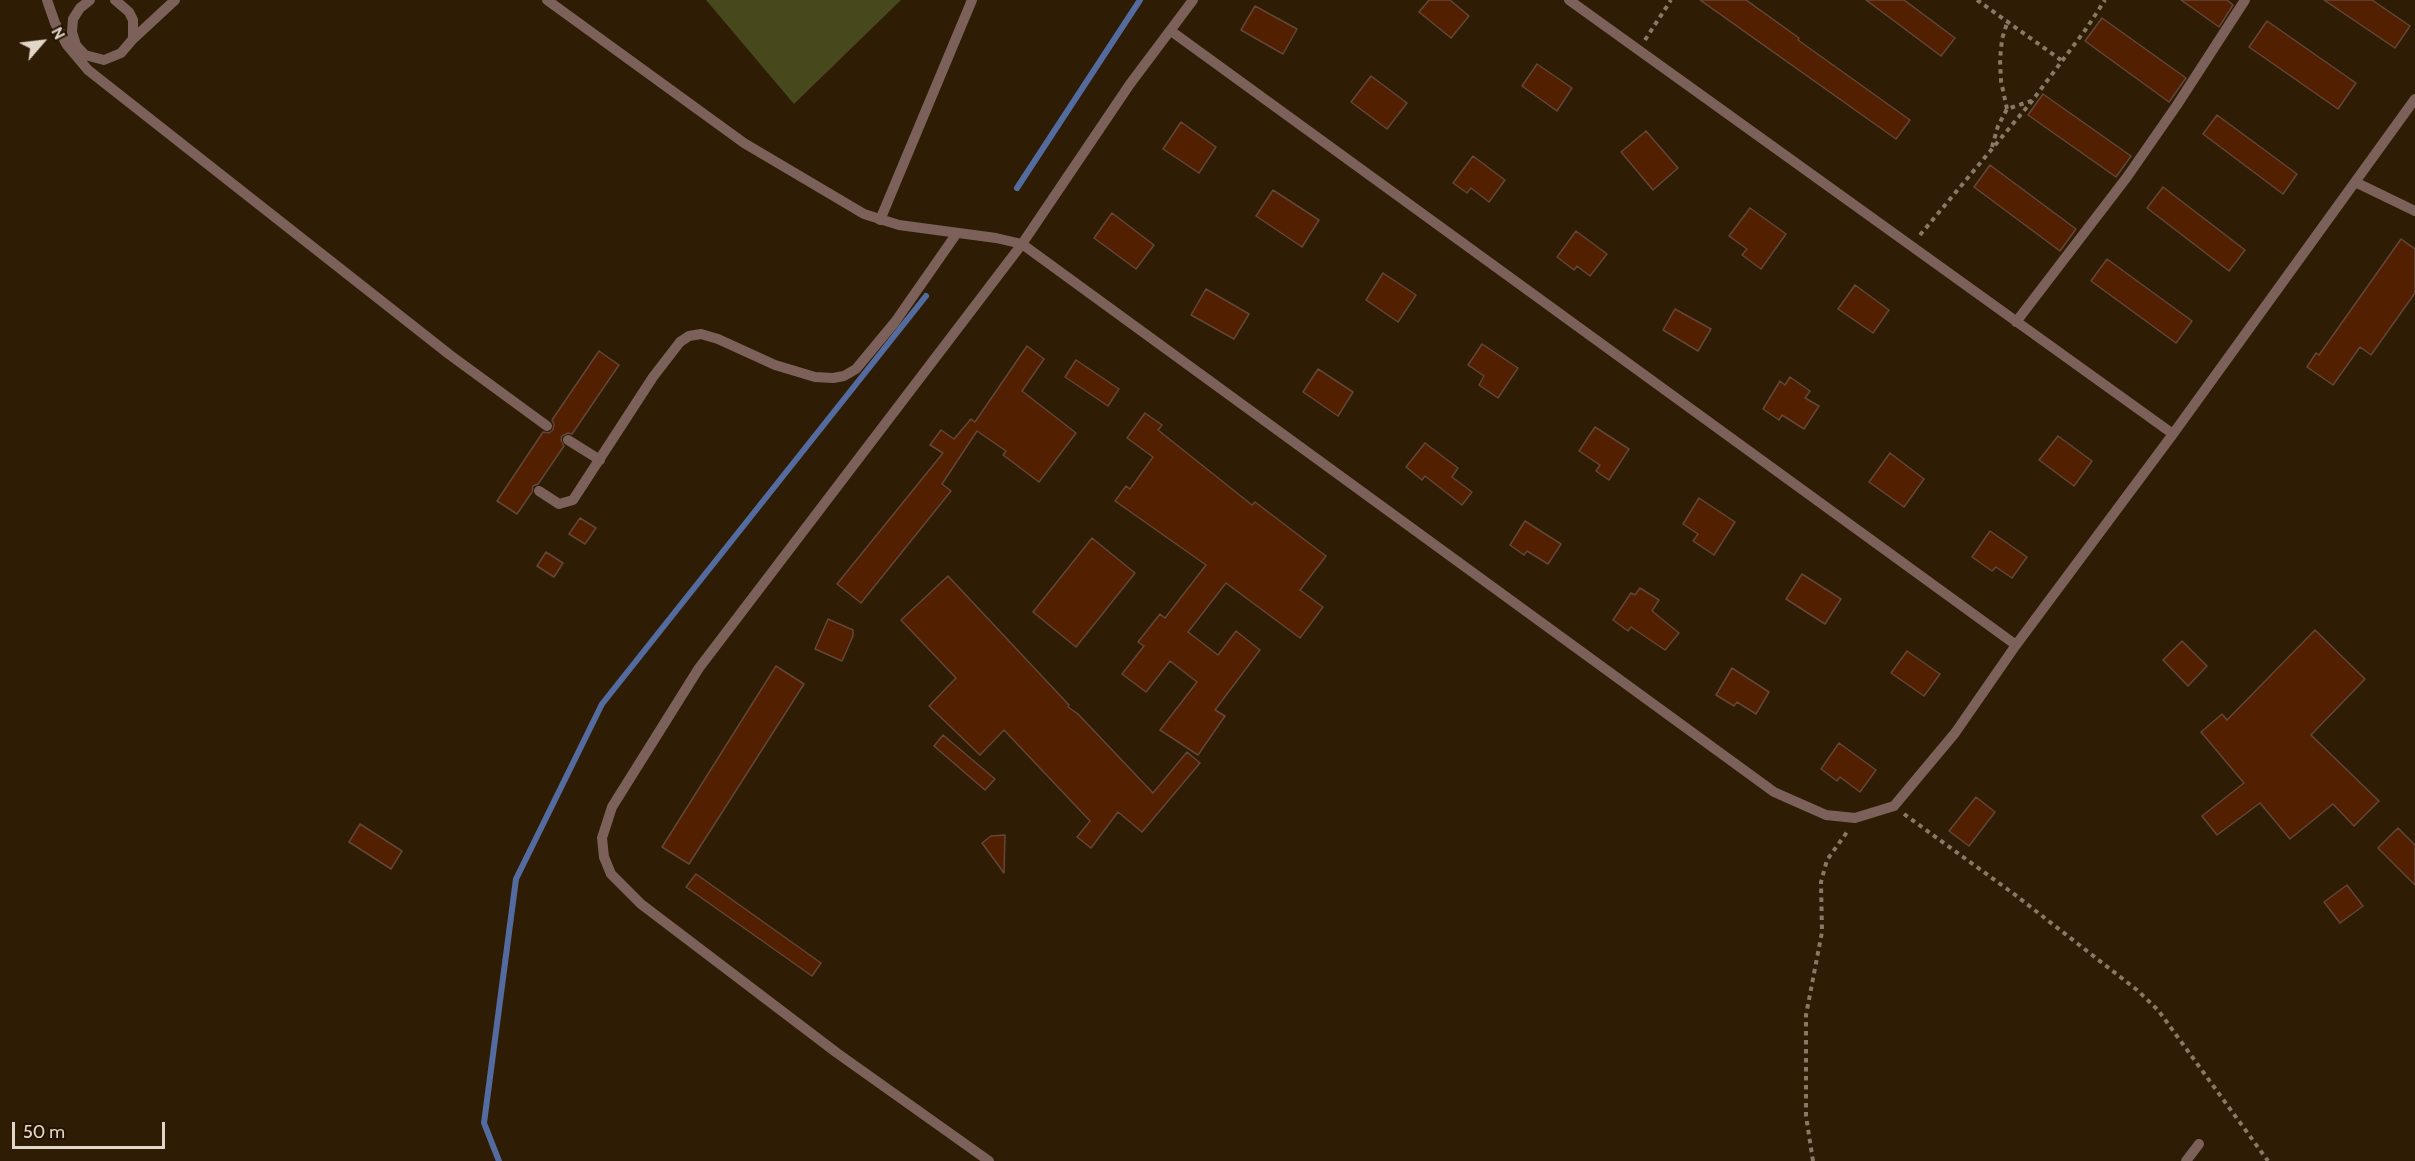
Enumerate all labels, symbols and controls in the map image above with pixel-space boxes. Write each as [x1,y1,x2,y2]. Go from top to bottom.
north arrow [12,12,72,72]
text: N [47,24,69,43]
scale bar [15,1110,168,1148]
text: 50 m [23,1121,65,1143]

